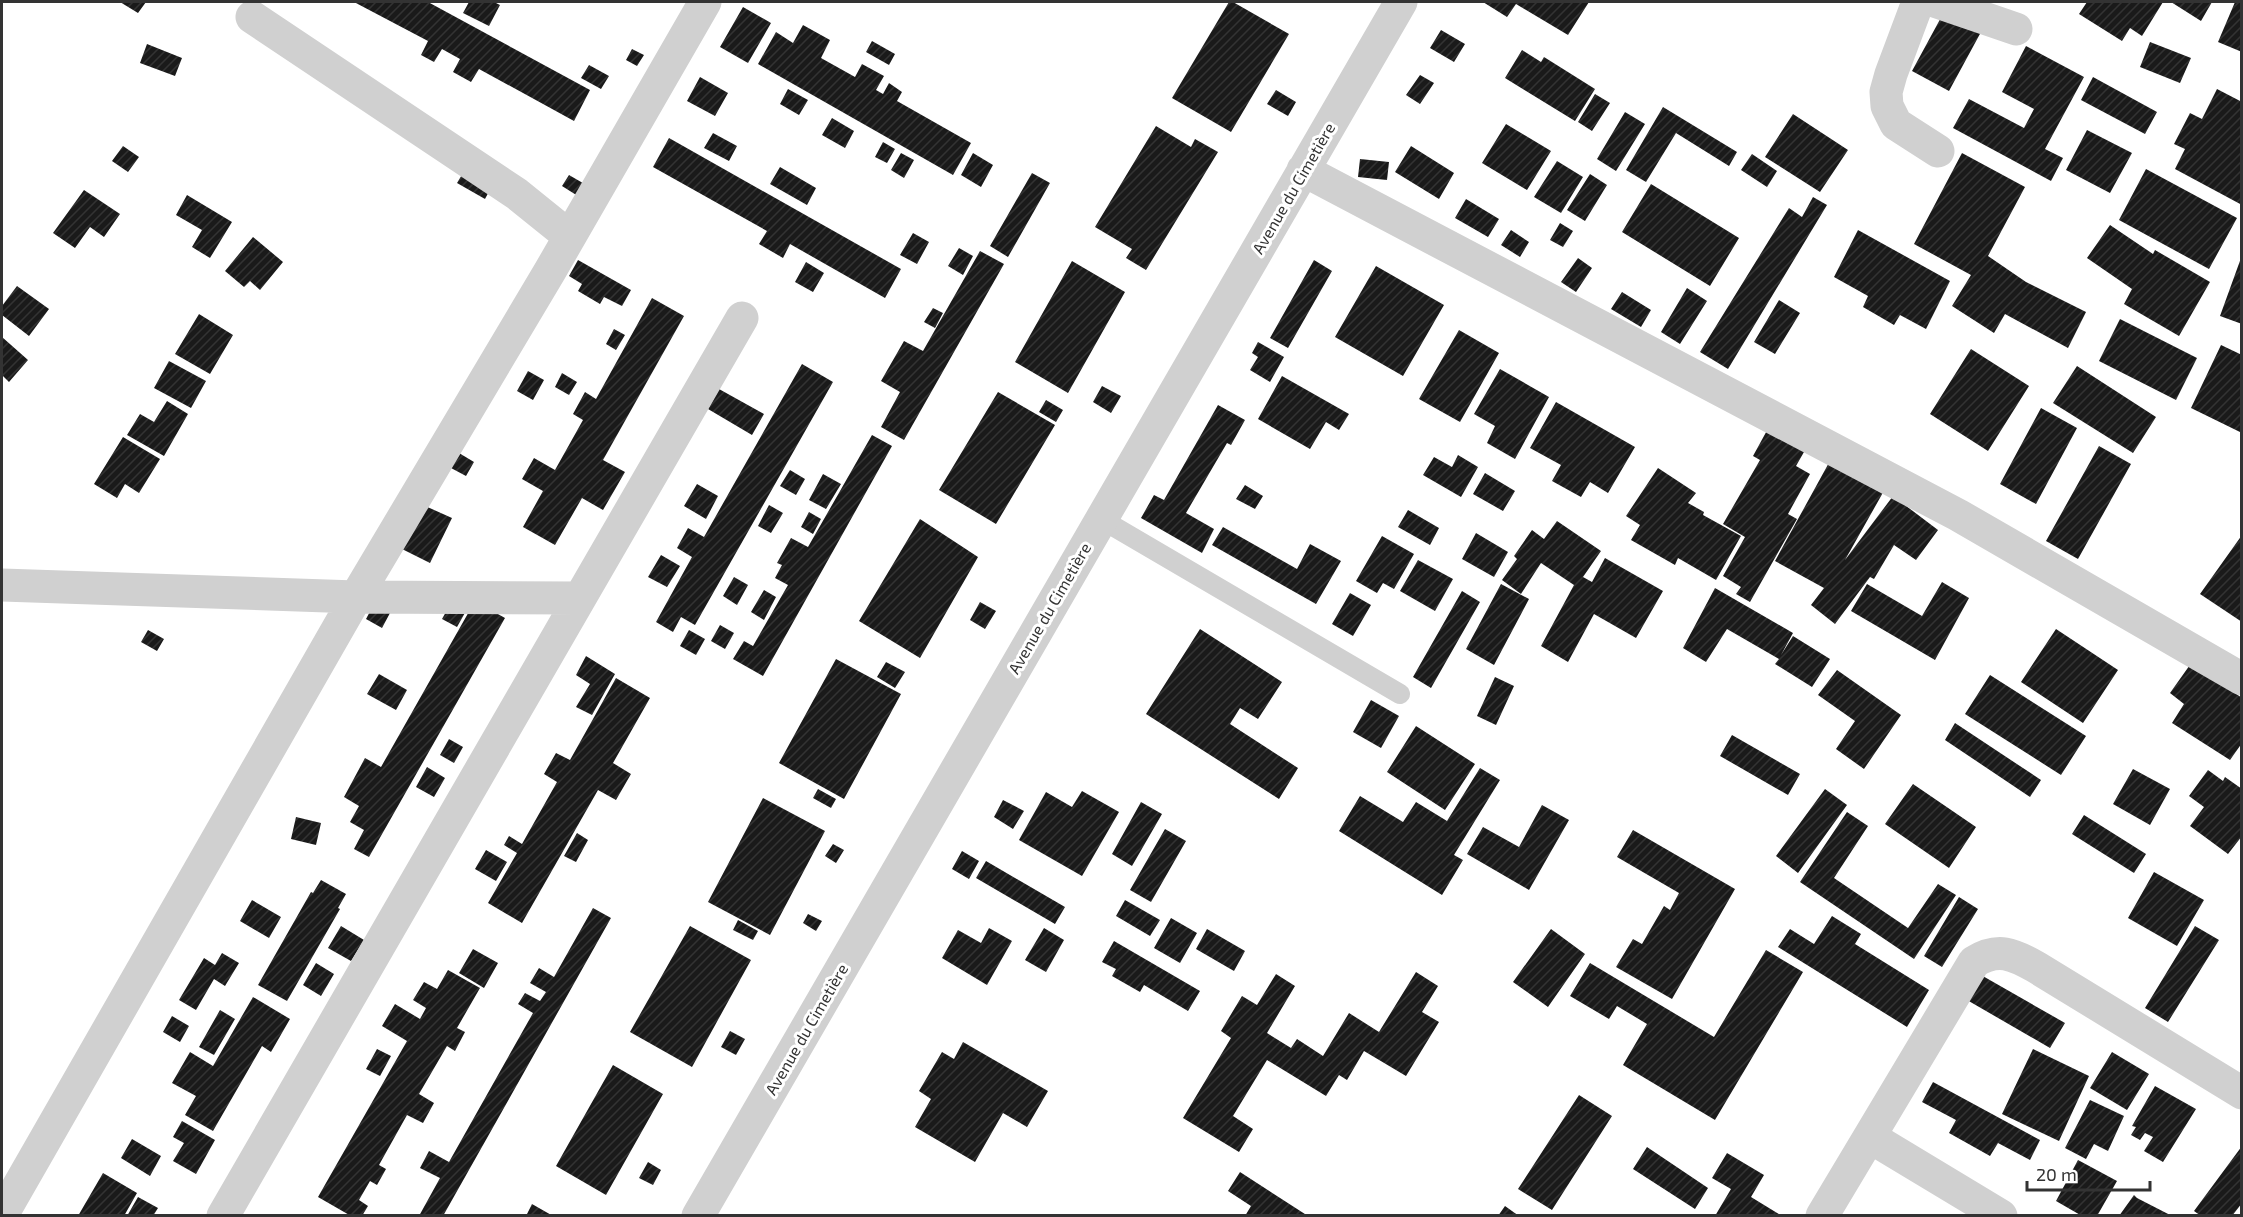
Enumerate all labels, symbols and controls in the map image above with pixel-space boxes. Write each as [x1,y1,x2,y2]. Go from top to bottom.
street label: Avenue du Cimetière [1248,119,1338,257]
street label: Avenue du Cimetière [1004,539,1094,677]
street label: Avenue du Cimetière [761,960,851,1098]
scale bar [2027,1154,2150,1192]
text: 20 m [2036,1163,2077,1185]

